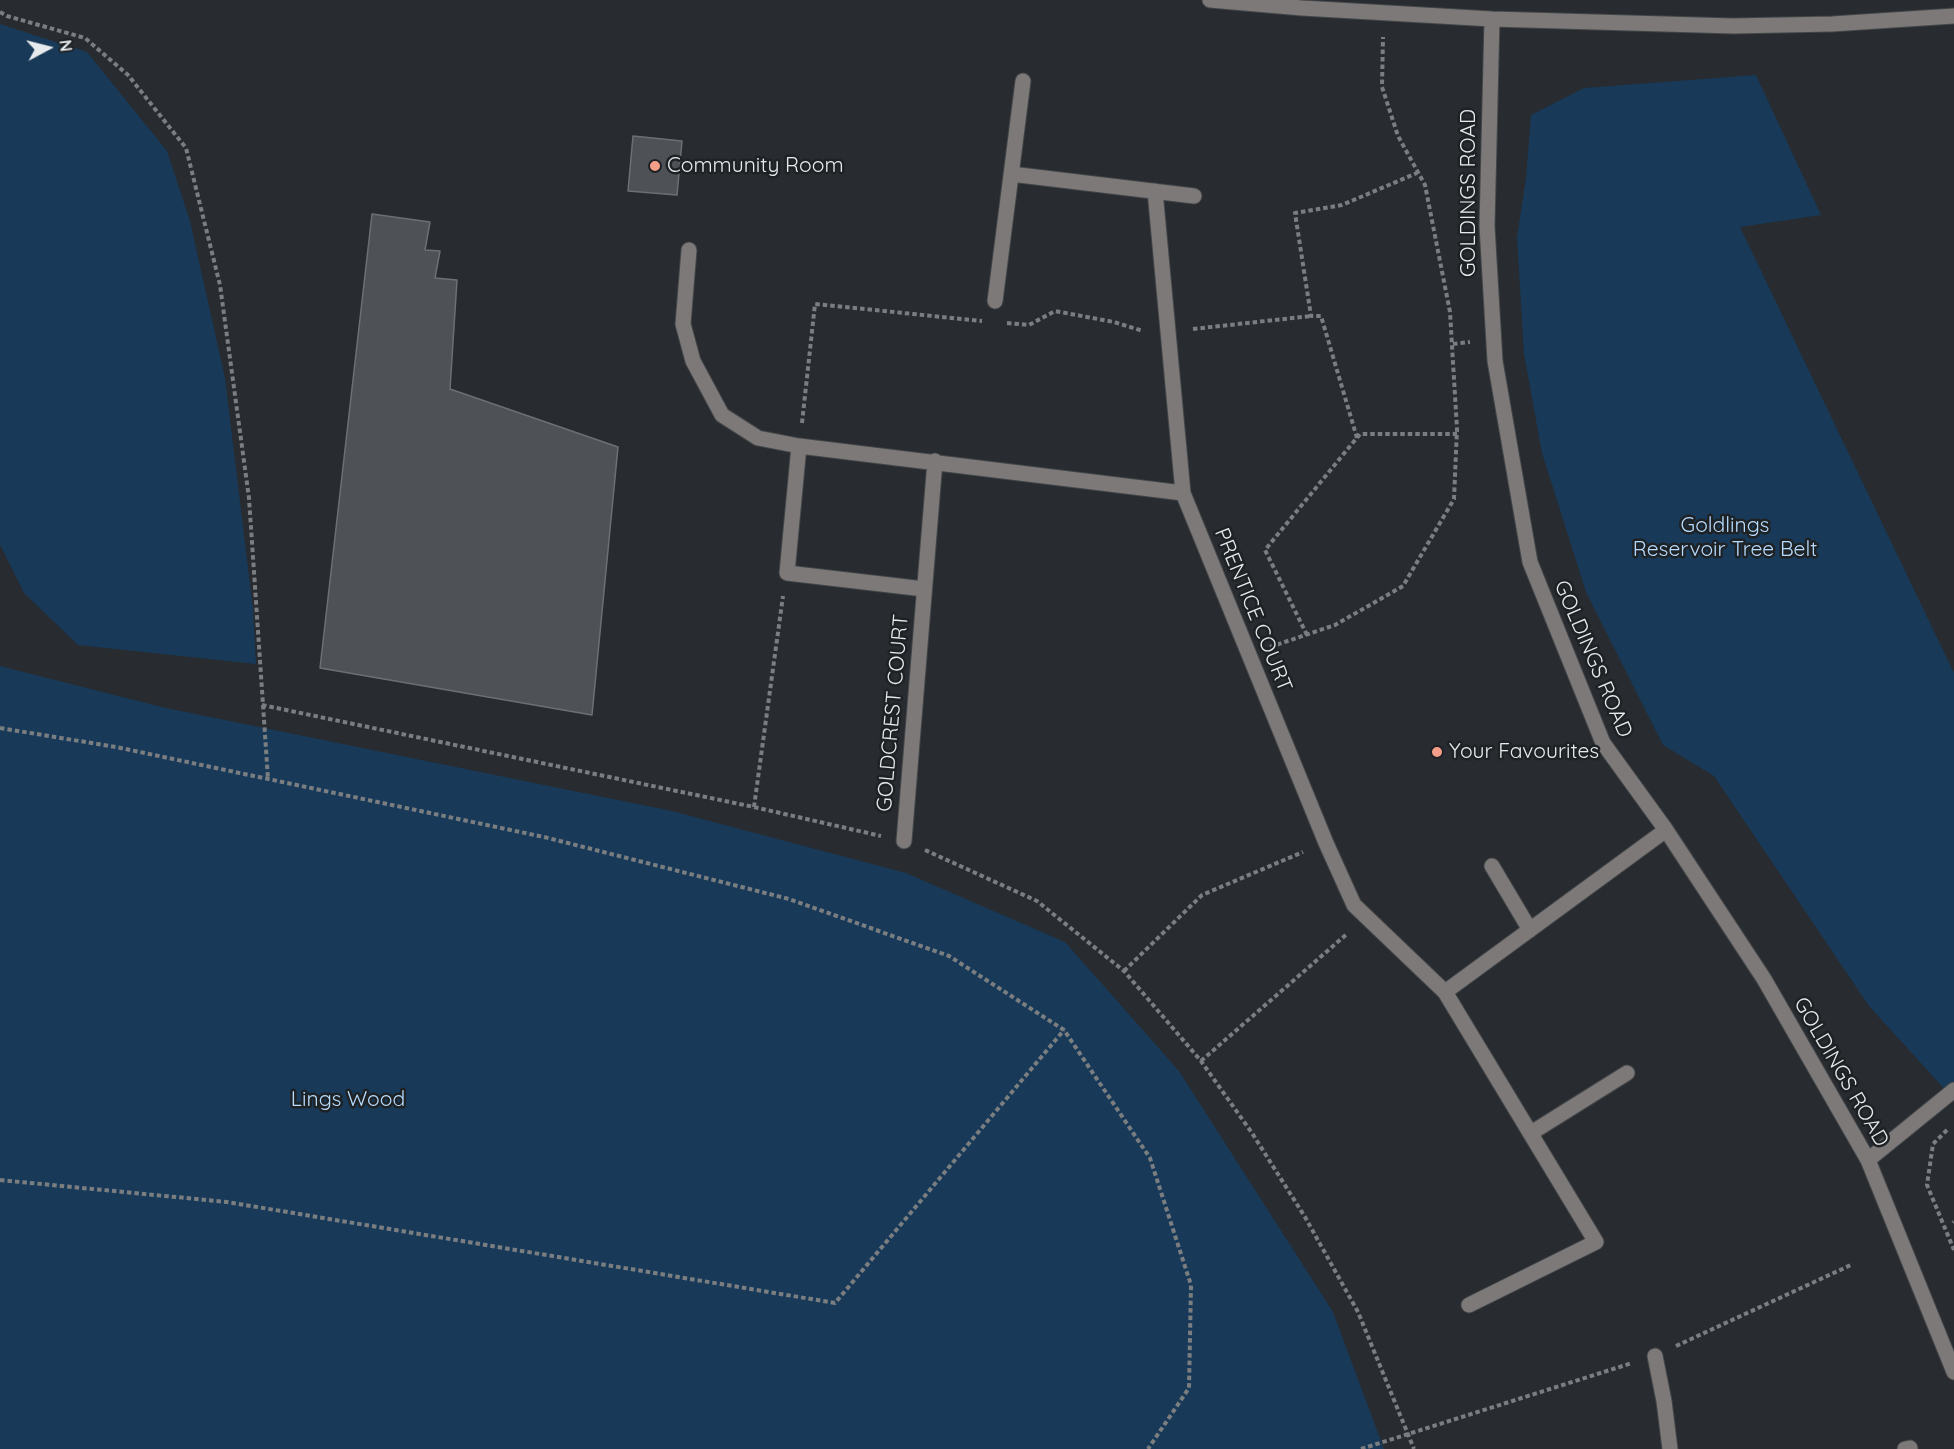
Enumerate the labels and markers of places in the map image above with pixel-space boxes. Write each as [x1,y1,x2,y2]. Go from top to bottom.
place label: Community Room [667,153,844,179]
marker: Community Room [648,159,662,173]
place label: Your Favourites [1449,739,1599,765]
marker: Your Favourites [1430,745,1444,759]

